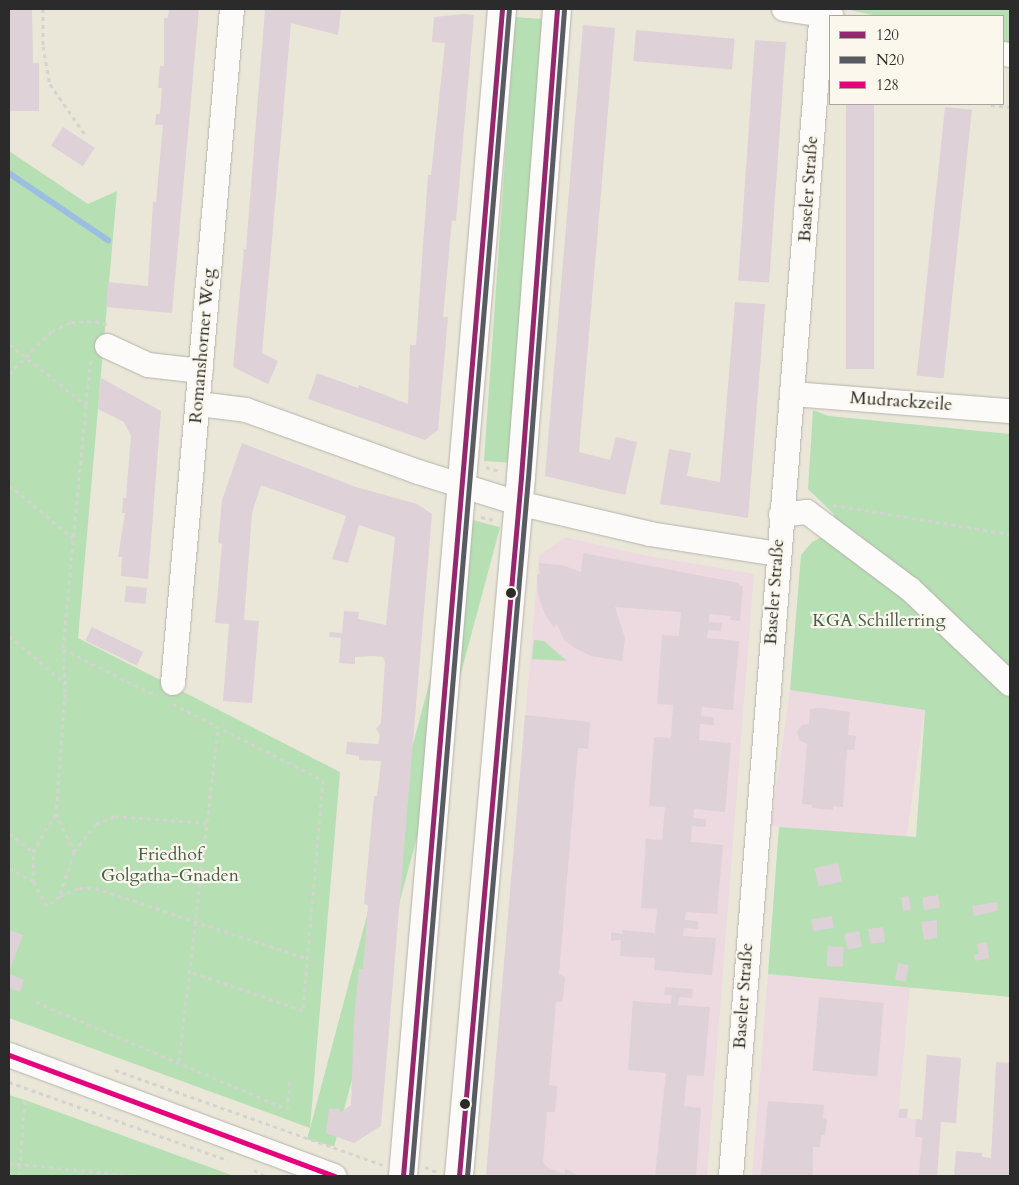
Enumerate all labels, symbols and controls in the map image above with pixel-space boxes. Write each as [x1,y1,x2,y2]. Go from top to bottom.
legend [829,15,1004,105]
text: 120 [876,25,899,45]
text: N20 [876,50,904,70]
text: 128 [876,75,899,95]
street label: Baseler Straße [795,135,823,243]
street label: Romanshorner Weg [185,268,221,424]
street label: Mudrackzeile [849,388,953,416]
street label: Baseler Straße [761,538,789,646]
unlabelled marker [506,588,516,598]
park label: KGA Schillerring [812,610,946,632]
park label: Friedhof Golgatha-Gnaden [101,845,239,888]
street label: Baseler Straße [730,942,758,1050]
unlabelled marker [460,1099,470,1109]

